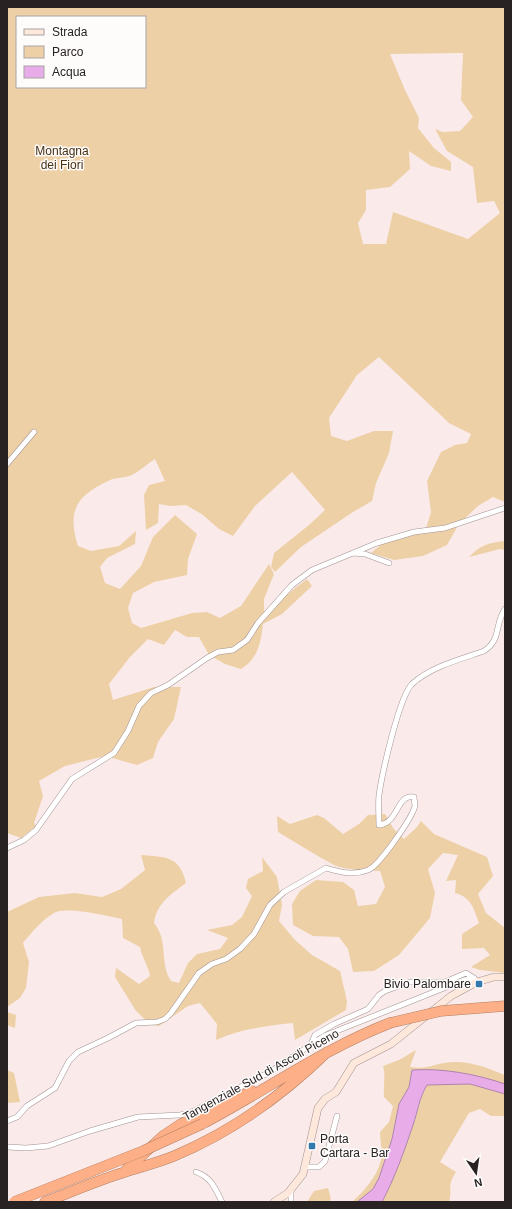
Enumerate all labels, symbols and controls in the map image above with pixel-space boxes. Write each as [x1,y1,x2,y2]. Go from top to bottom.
legend [16,16,146,88]
text: Strada [52,25,88,39]
text: Parco [52,45,84,59]
text: Acqua [52,65,86,79]
park label: Montagna dei Fiori [35,144,89,172]
place label: Bivio Palombare [384,977,471,991]
marker: Bivio Palombare [474,979,484,989]
street label: Tangenziale Sud di Ascoli Piceno [181,1026,342,1124]
place label: Porta Cartara - Bar [320,1132,389,1160]
marker: Porta Cartara - Bar [307,1141,317,1151]
north arrow [456,1153,496,1193]
text: N [473,1176,483,1189]

